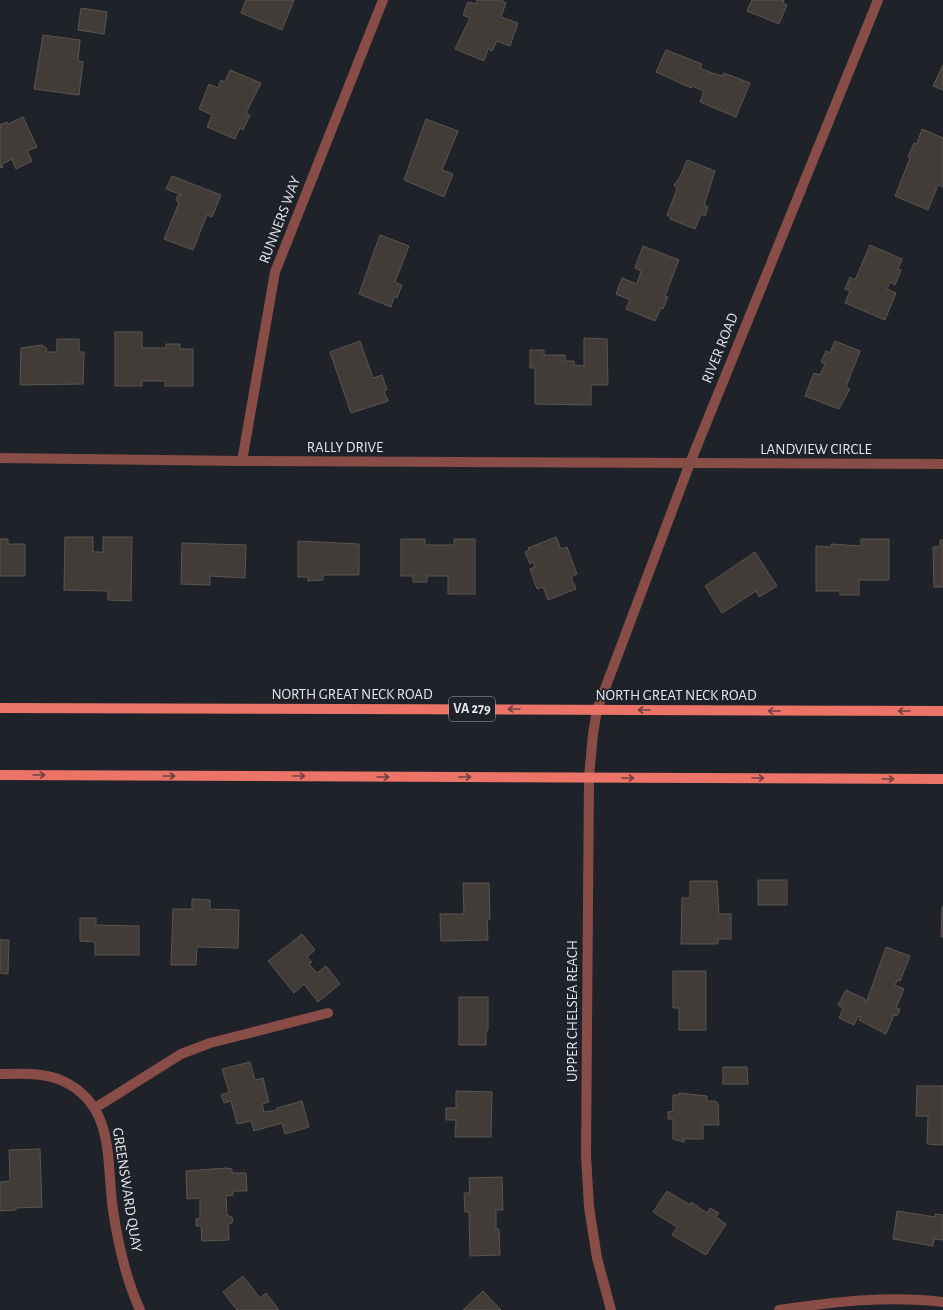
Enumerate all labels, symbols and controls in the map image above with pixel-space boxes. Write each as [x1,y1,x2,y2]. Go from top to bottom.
street label: RUNNERS WAY [257,174,304,266]
street label: RIVER ROAD [699,310,741,385]
street label: RALLY DRIVE [307,440,383,455]
street label: LANDVIEW CIRCLE [760,442,872,457]
street label: NORTH GREAT NECK ROAD [271,687,433,702]
street label: NORTH GREAT NECK ROAD [595,688,757,703]
road number: VA 279 [449,697,495,721]
one-way arrow [508,705,521,713]
one-way arrow [638,706,651,714]
one-way arrow [768,707,781,715]
one-way arrow [898,707,911,715]
one-way arrow [32,771,45,779]
one-way arrow [162,772,175,780]
one-way arrow [292,772,305,780]
one-way arrow [376,773,389,781]
one-way arrow [458,773,471,781]
one-way arrow [621,774,634,782]
one-way arrow [751,774,764,782]
one-way arrow [881,775,894,783]
street label: UPPER CHELSEA REACH [565,940,580,1082]
street label: GREENSWARD QUAY [110,1127,144,1253]

